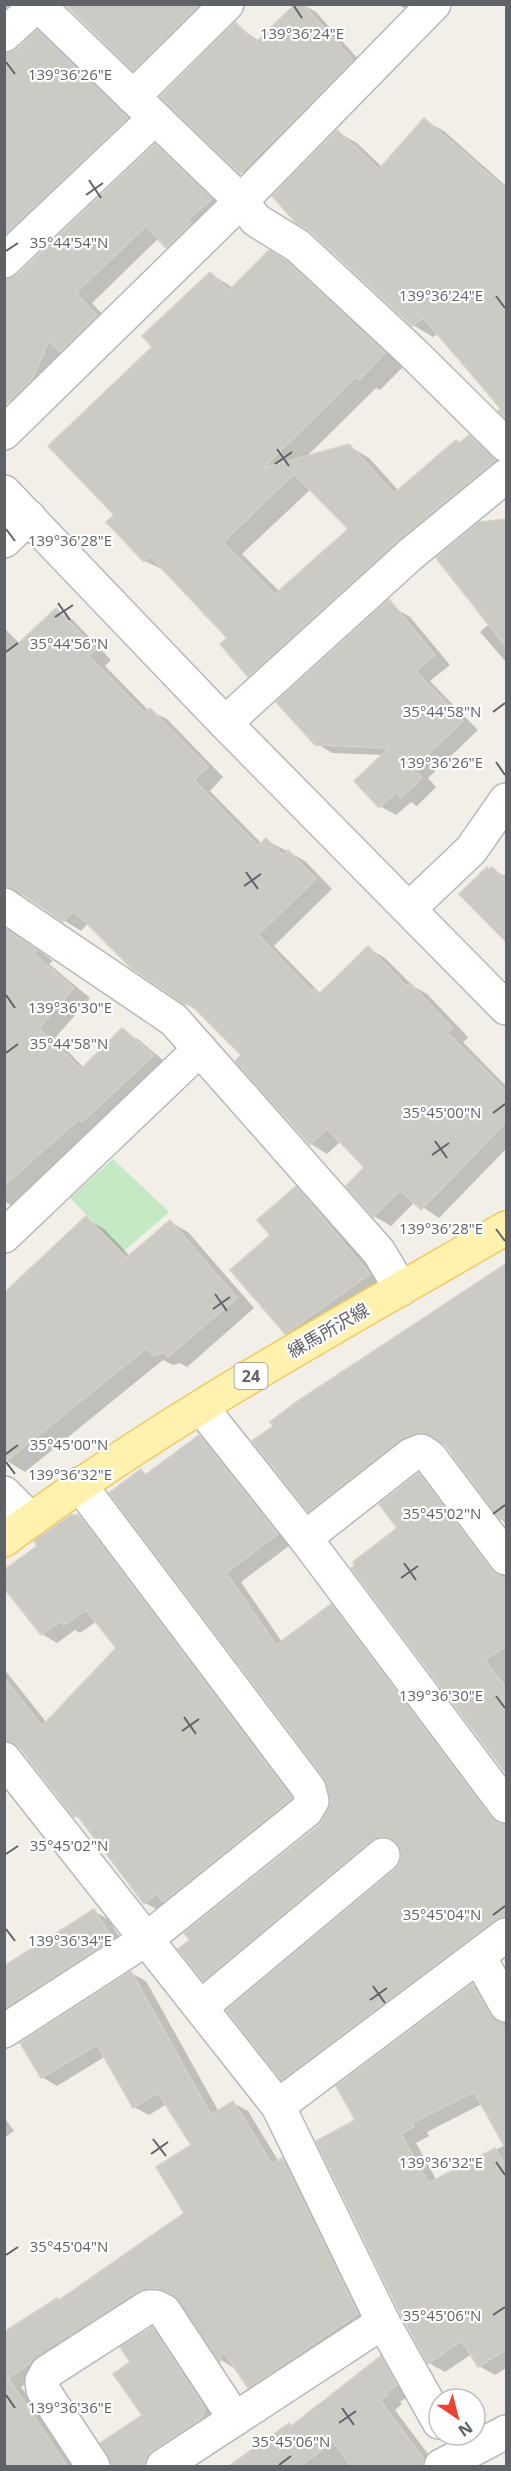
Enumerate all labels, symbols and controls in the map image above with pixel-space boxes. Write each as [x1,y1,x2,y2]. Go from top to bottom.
text: 139°36'24"E [260,23,344,43]
text: 139°36'26"E [28,64,112,84]
text: 35°44'54"N [30,232,108,252]
text: 139°36'24"E [399,285,483,305]
text: 139°36'28"E [28,530,112,550]
text: 35°44'56"N [30,633,108,653]
text: 35°44'58"N [403,701,481,721]
text: 139°36'26"E [399,752,483,772]
text: 139°36'30"E [28,997,112,1017]
text: 35°44'58"N [30,1033,108,1053]
text: 35°45'00"N [403,1102,481,1122]
text: 139°36'28"E [399,1218,483,1238]
street label: 練馬所沢線 [283,1297,373,1363]
road number: 24 [234,1363,268,1389]
text: 35°45'00"N [30,1434,108,1454]
text: 139°36'32"E [28,1464,112,1484]
text: 35°45'02"N [403,1503,481,1523]
text: 139°36'30"E [399,1685,483,1705]
text: 35°45'02"N [30,1835,108,1855]
text: 35°45'04"N [403,1904,481,1924]
text: 139°36'34"E [28,1930,112,1950]
text: 139°36'32"E [399,2152,483,2172]
text: 35°45'04"N [30,2236,108,2256]
text: 35°45'06"N [403,2305,481,2325]
north arrow [427,2387,487,2447]
text: 139°36'36"E [28,2397,112,2417]
text: N [454,2417,477,2442]
text: 35°45'06"N [252,2431,330,2451]

